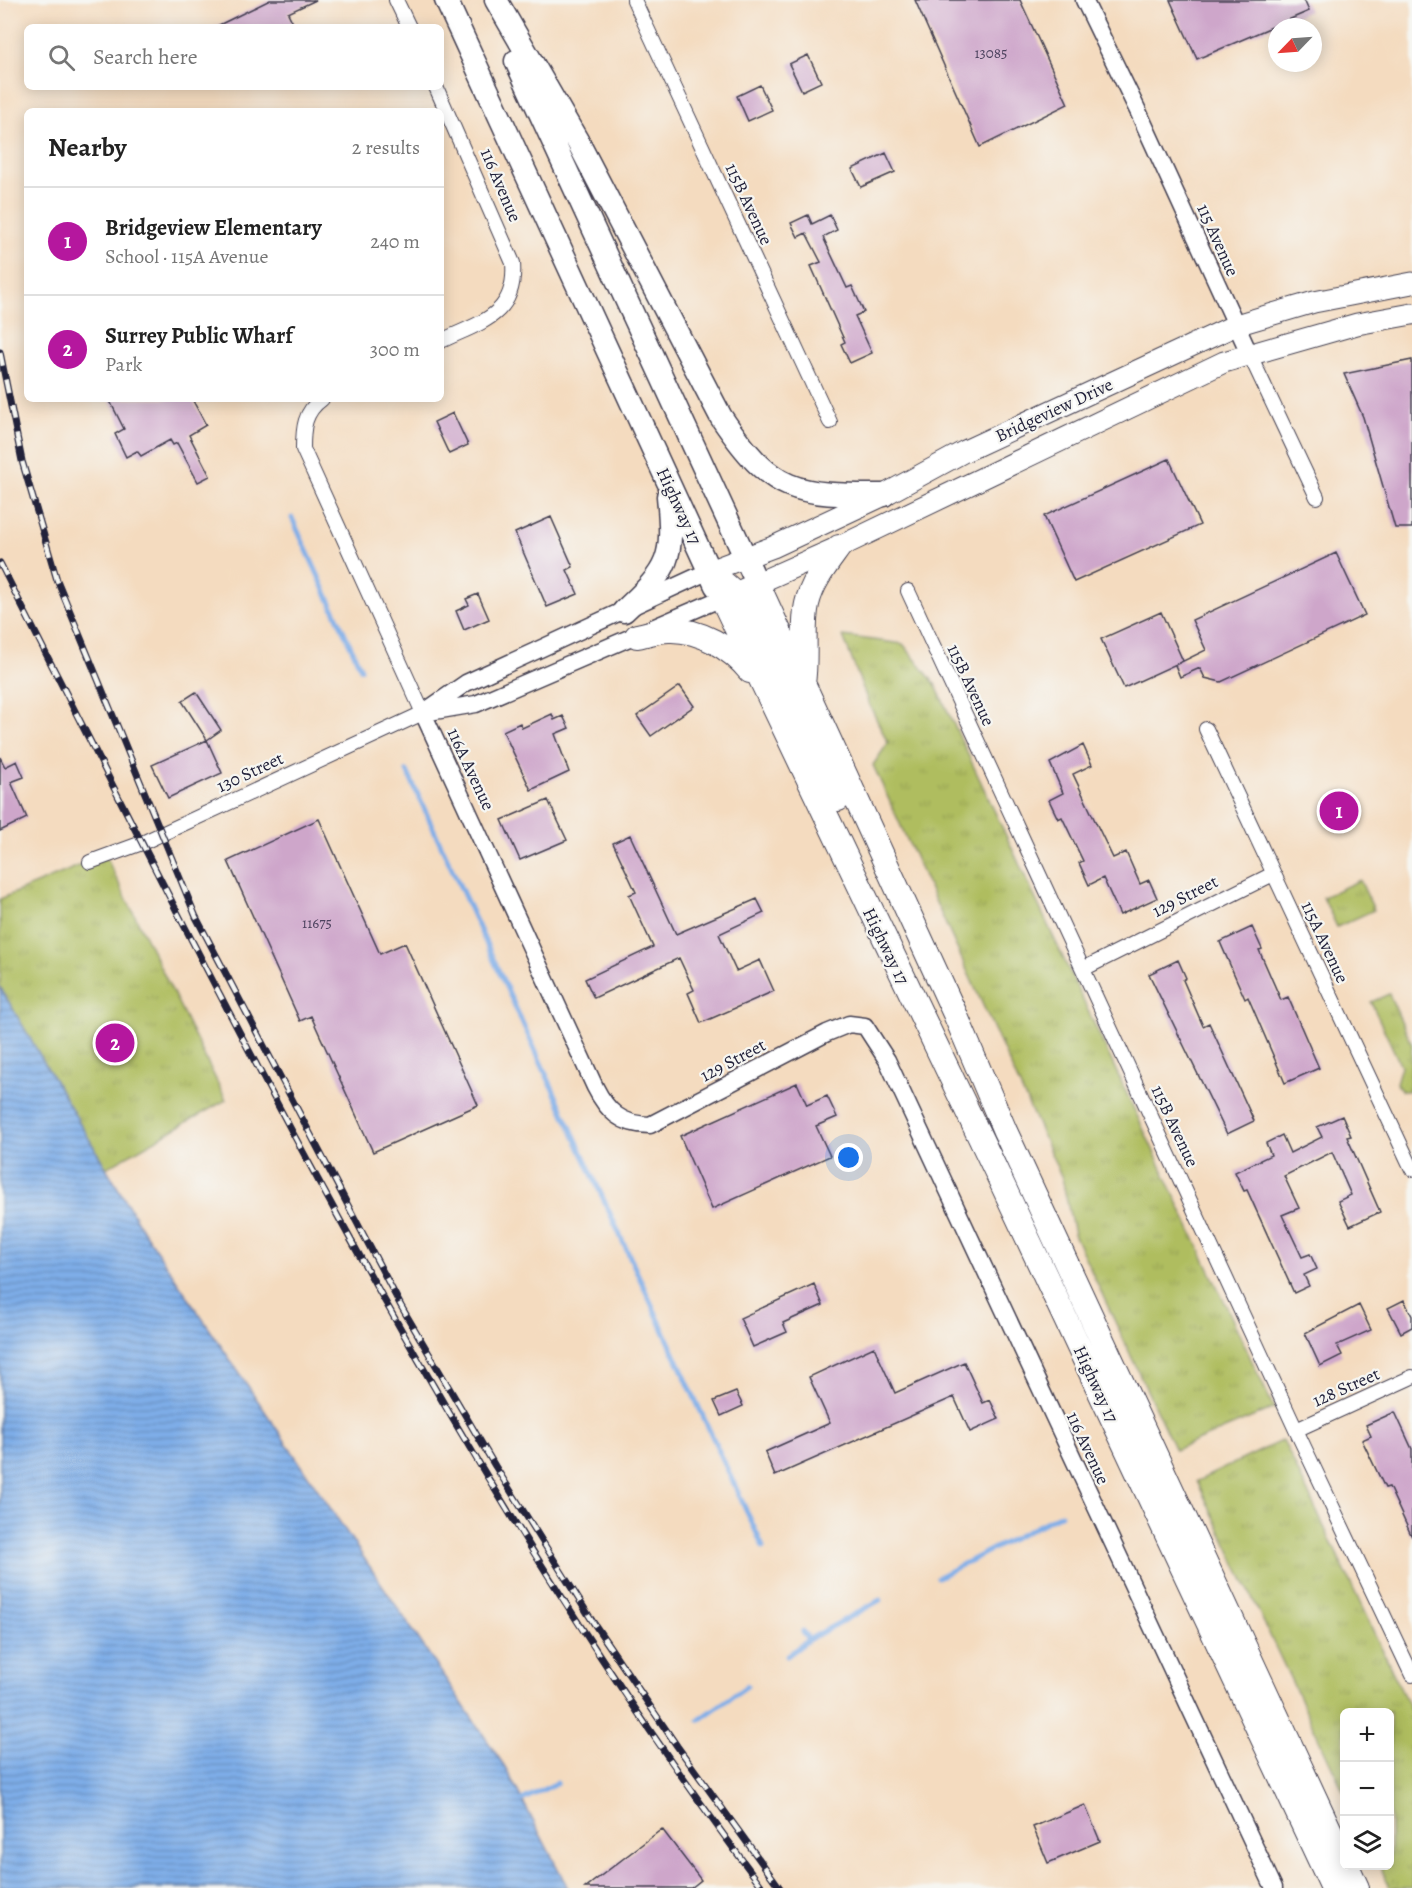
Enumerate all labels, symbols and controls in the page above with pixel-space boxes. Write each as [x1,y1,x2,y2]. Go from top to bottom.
north arrow [1268,18,1322,72]
search box [24,24,444,90]
icon: search [45,41,78,74]
text: Search here [93,42,198,72]
house number: 13085 [974,43,1008,63]
text: Nearby [48,130,127,165]
text: 2 results [352,134,420,161]
street label: 116 Avenue [475,145,527,225]
street label: 115B Avenue [720,159,778,249]
street label: 115 Avenue [1191,200,1245,280]
text: Bridgeview Elementary [105,213,322,243]
text: 1 [64,228,71,255]
text: 240 m [370,228,420,255]
text: School · 115A Avenue [105,243,269,270]
text: Surrey Public Wharf [105,321,293,351]
text: 2 [63,336,72,363]
text: 300 m [370,336,420,363]
text: Park [105,351,143,378]
street label: Bridgeview Drive [991,372,1117,448]
street label: Highway 17 [651,464,707,549]
street label: 115B Avenue [942,640,1000,730]
street label: 116A Avenue [441,724,501,814]
street label: 130 Street [213,746,287,798]
pin: 1 [1320,788,1358,834]
street label: 129 Street [1148,869,1222,923]
street label: 115A Avenue [1296,897,1354,987]
street label: Highway 17 [857,904,915,989]
house number: 11675 [302,913,332,933]
pin: 2 [96,1020,134,1066]
street label: 129 Street [696,1033,770,1087]
street label: 115B Avenue [1146,1081,1204,1171]
your location [834,1143,863,1172]
street label: Highway 17 [1068,1342,1124,1427]
street label: 128 Street [1309,1362,1383,1412]
street label: 116 Avenue [1061,1408,1115,1488]
map controls [1340,1708,1394,1870]
button: + [1340,1708,1394,1762]
button: − [1340,1762,1394,1816]
button: layers [1340,1816,1394,1870]

